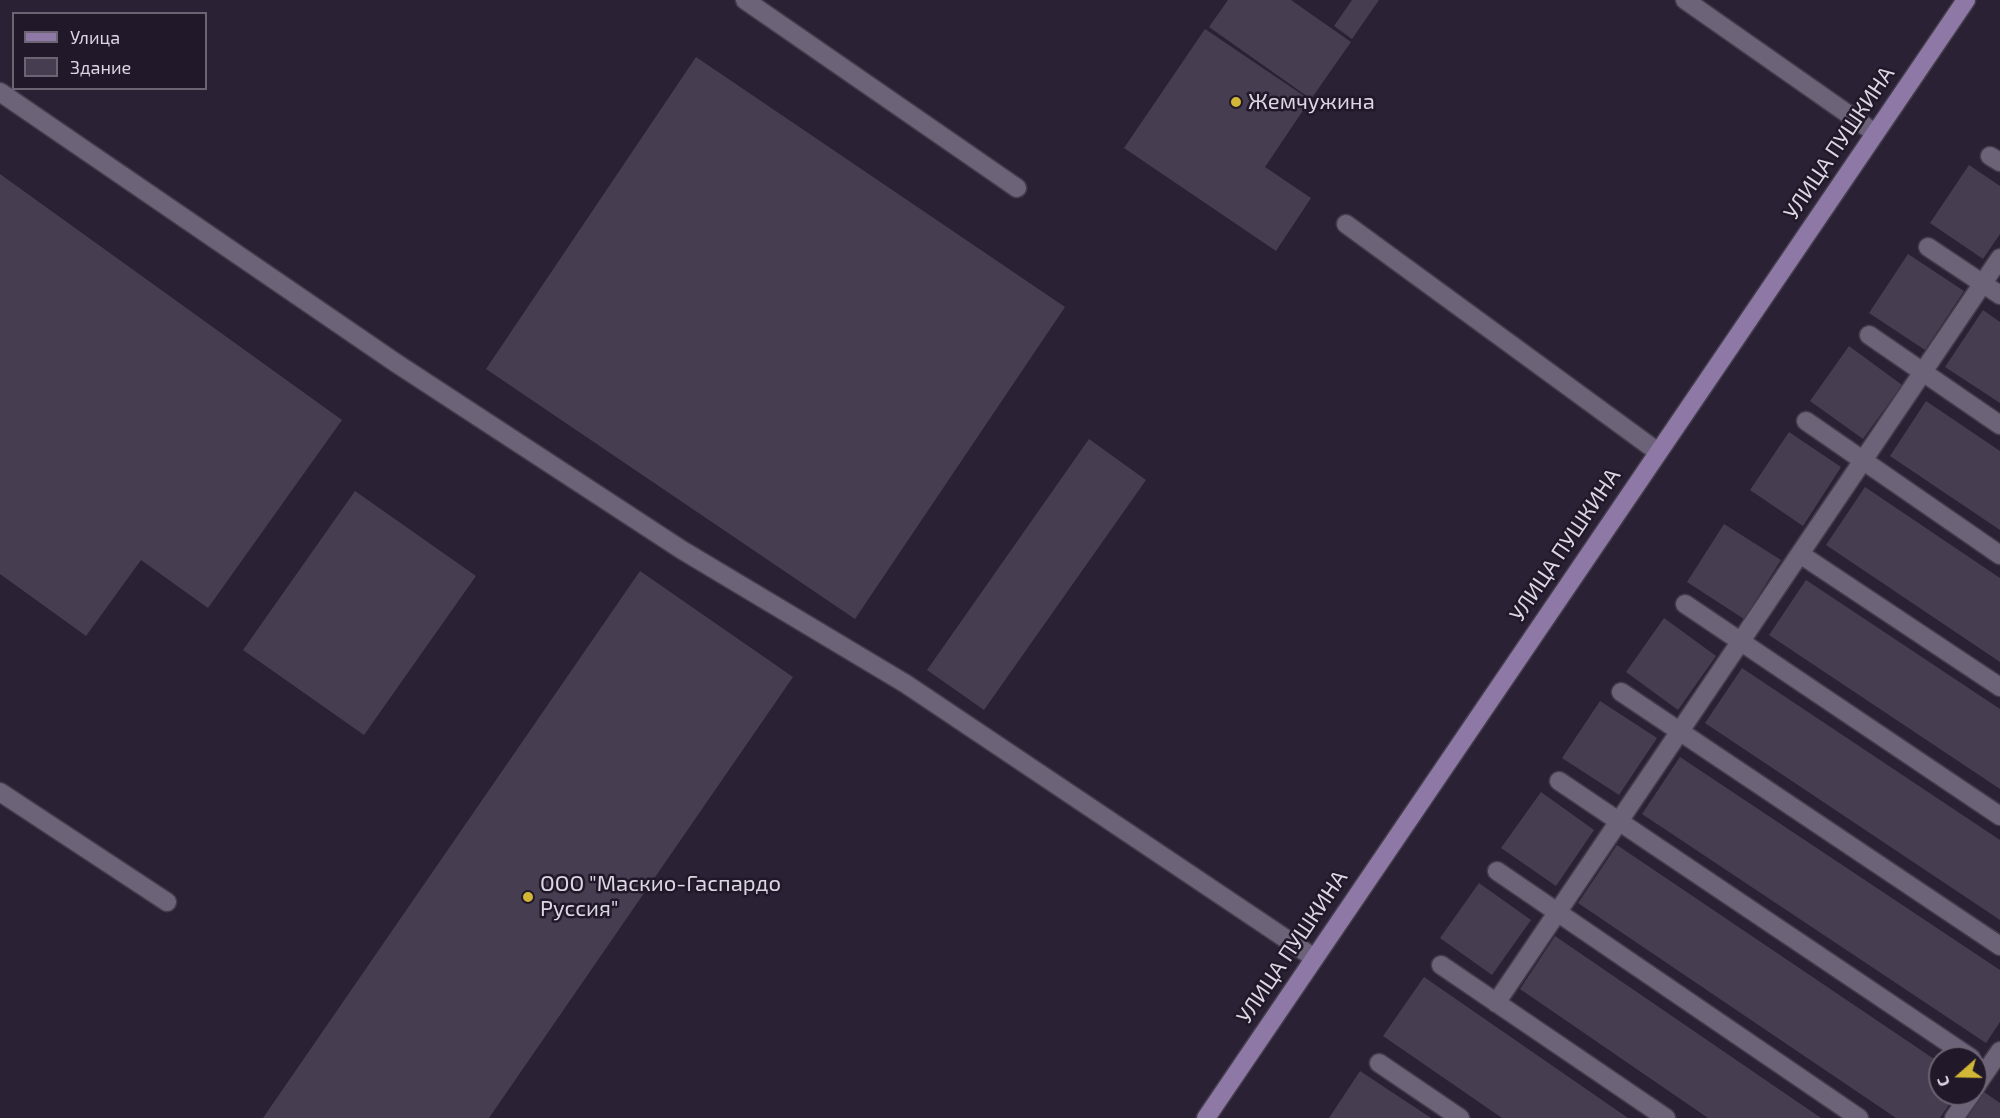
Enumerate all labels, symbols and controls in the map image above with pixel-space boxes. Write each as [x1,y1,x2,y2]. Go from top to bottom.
legend [12,12,207,90]
text: Улица [70,26,120,48]
text: Здание [70,56,131,78]
street label: УЛИЦА ПУШКИНА [1778,61,1900,225]
place label: Жемчужина [1248,89,1375,115]
marker: Жемчужина [1229,95,1243,109]
street label: УЛИЦА ПУШКИНА [1504,463,1626,627]
street label: УЛИЦА ПУШКИНА [1231,865,1353,1029]
place label: ООО "Маскио-Гаспардо Руссия" [540,871,781,922]
marker: ООО "Маскио-Гаспардо Руссия" [521,890,535,904]
north arrow [1928,1046,1988,1106]
text: С [1932,1074,1953,1089]

